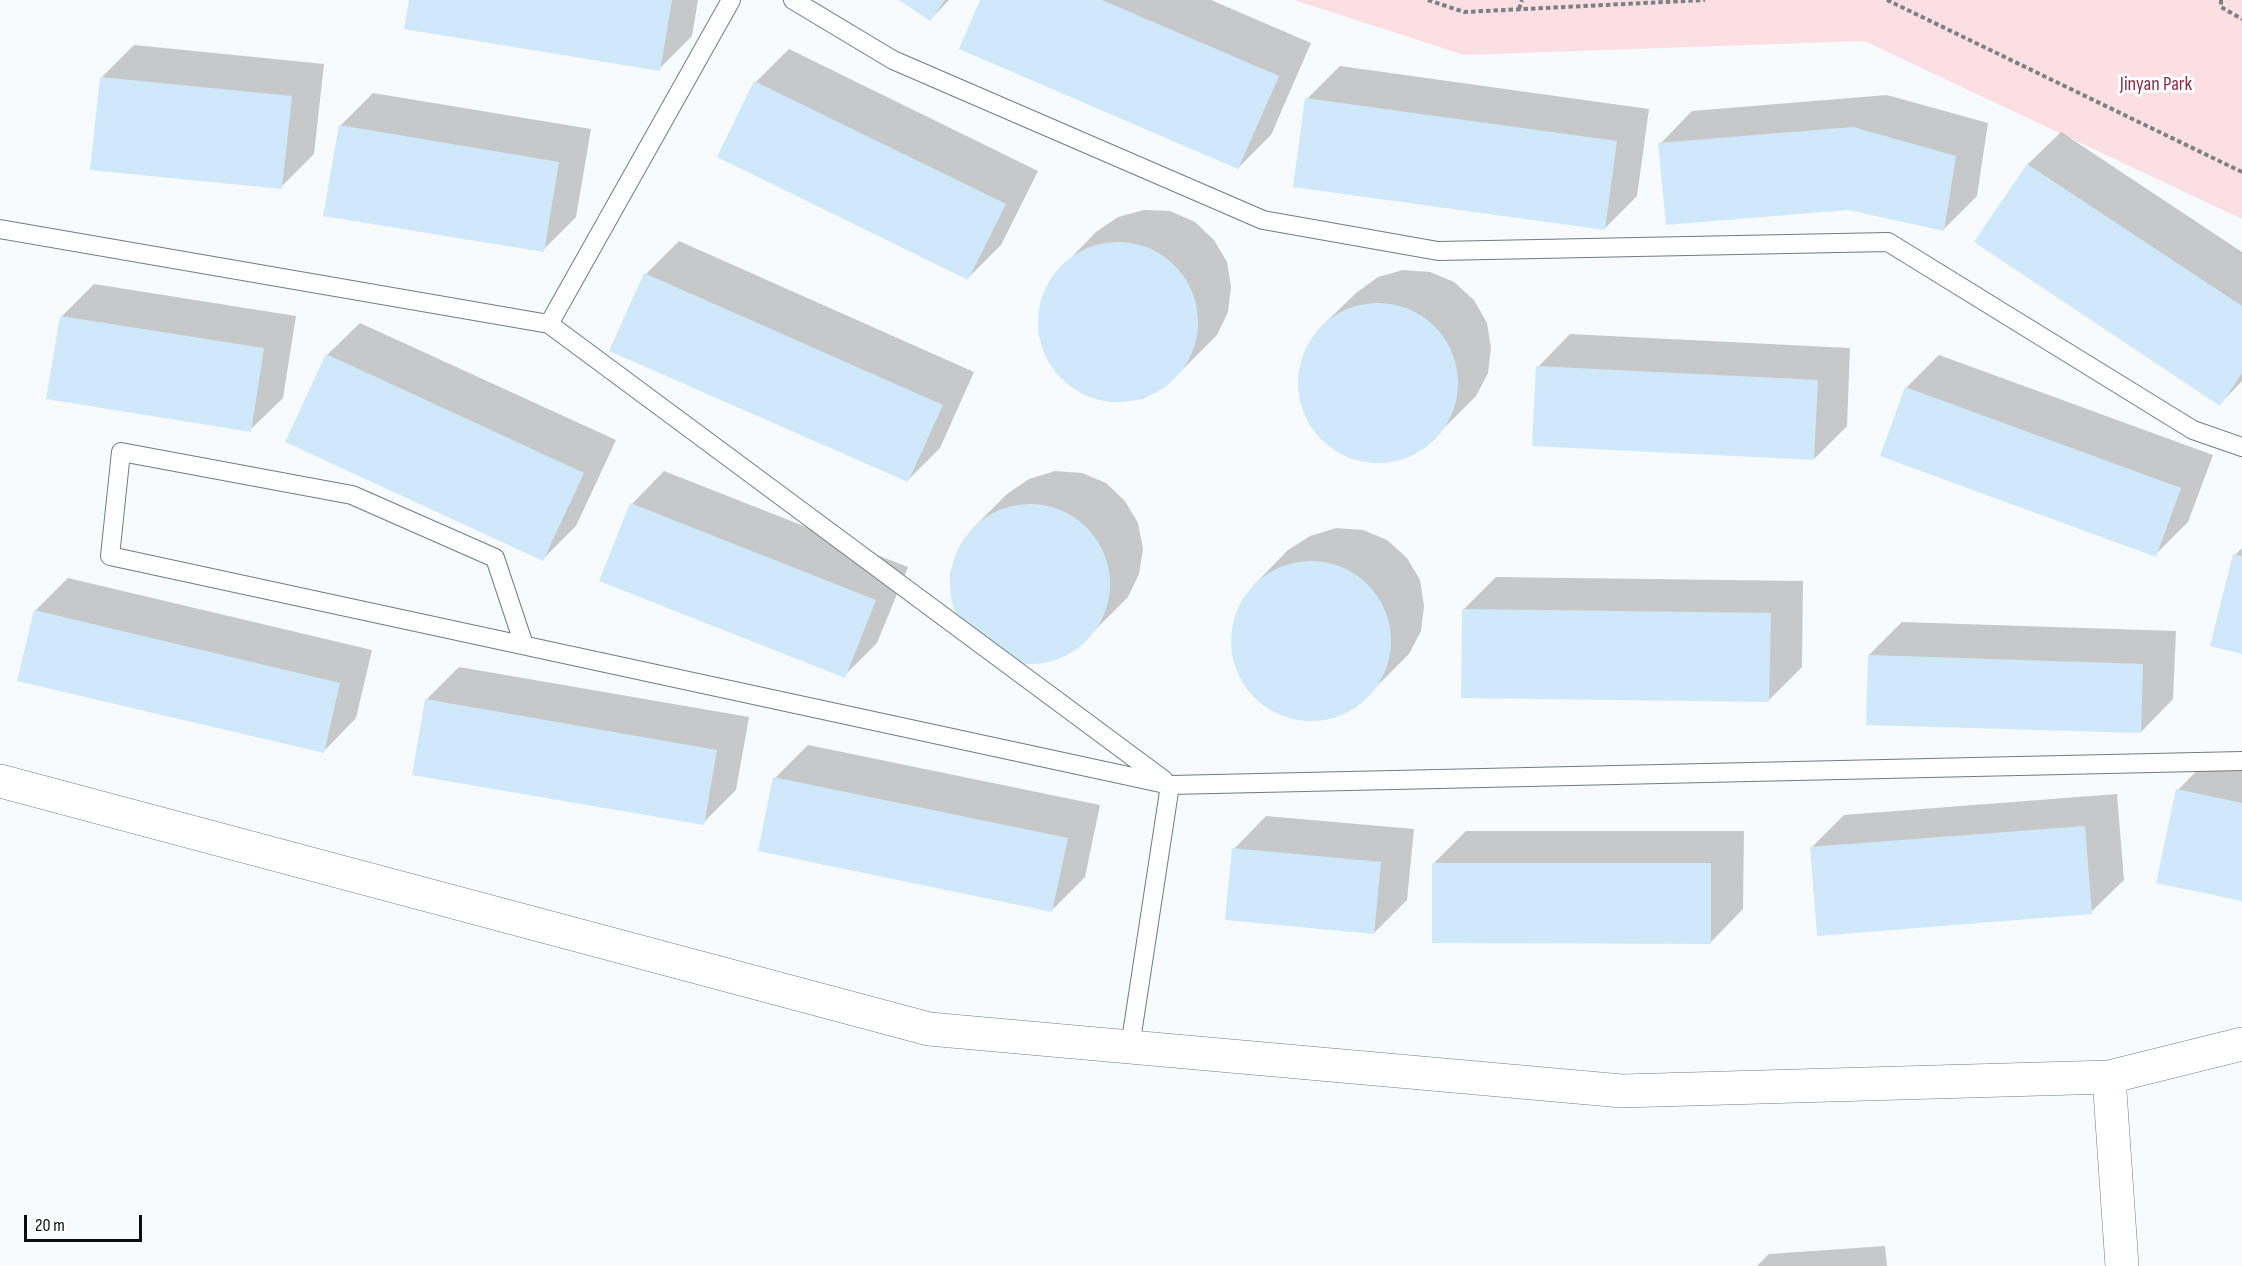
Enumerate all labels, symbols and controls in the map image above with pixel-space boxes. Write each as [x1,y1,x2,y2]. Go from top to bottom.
park label: Jinyan Park [2120,73,2192,97]
scale bar [27,1203,146,1241]
text: 20 m [35,1215,65,1236]

